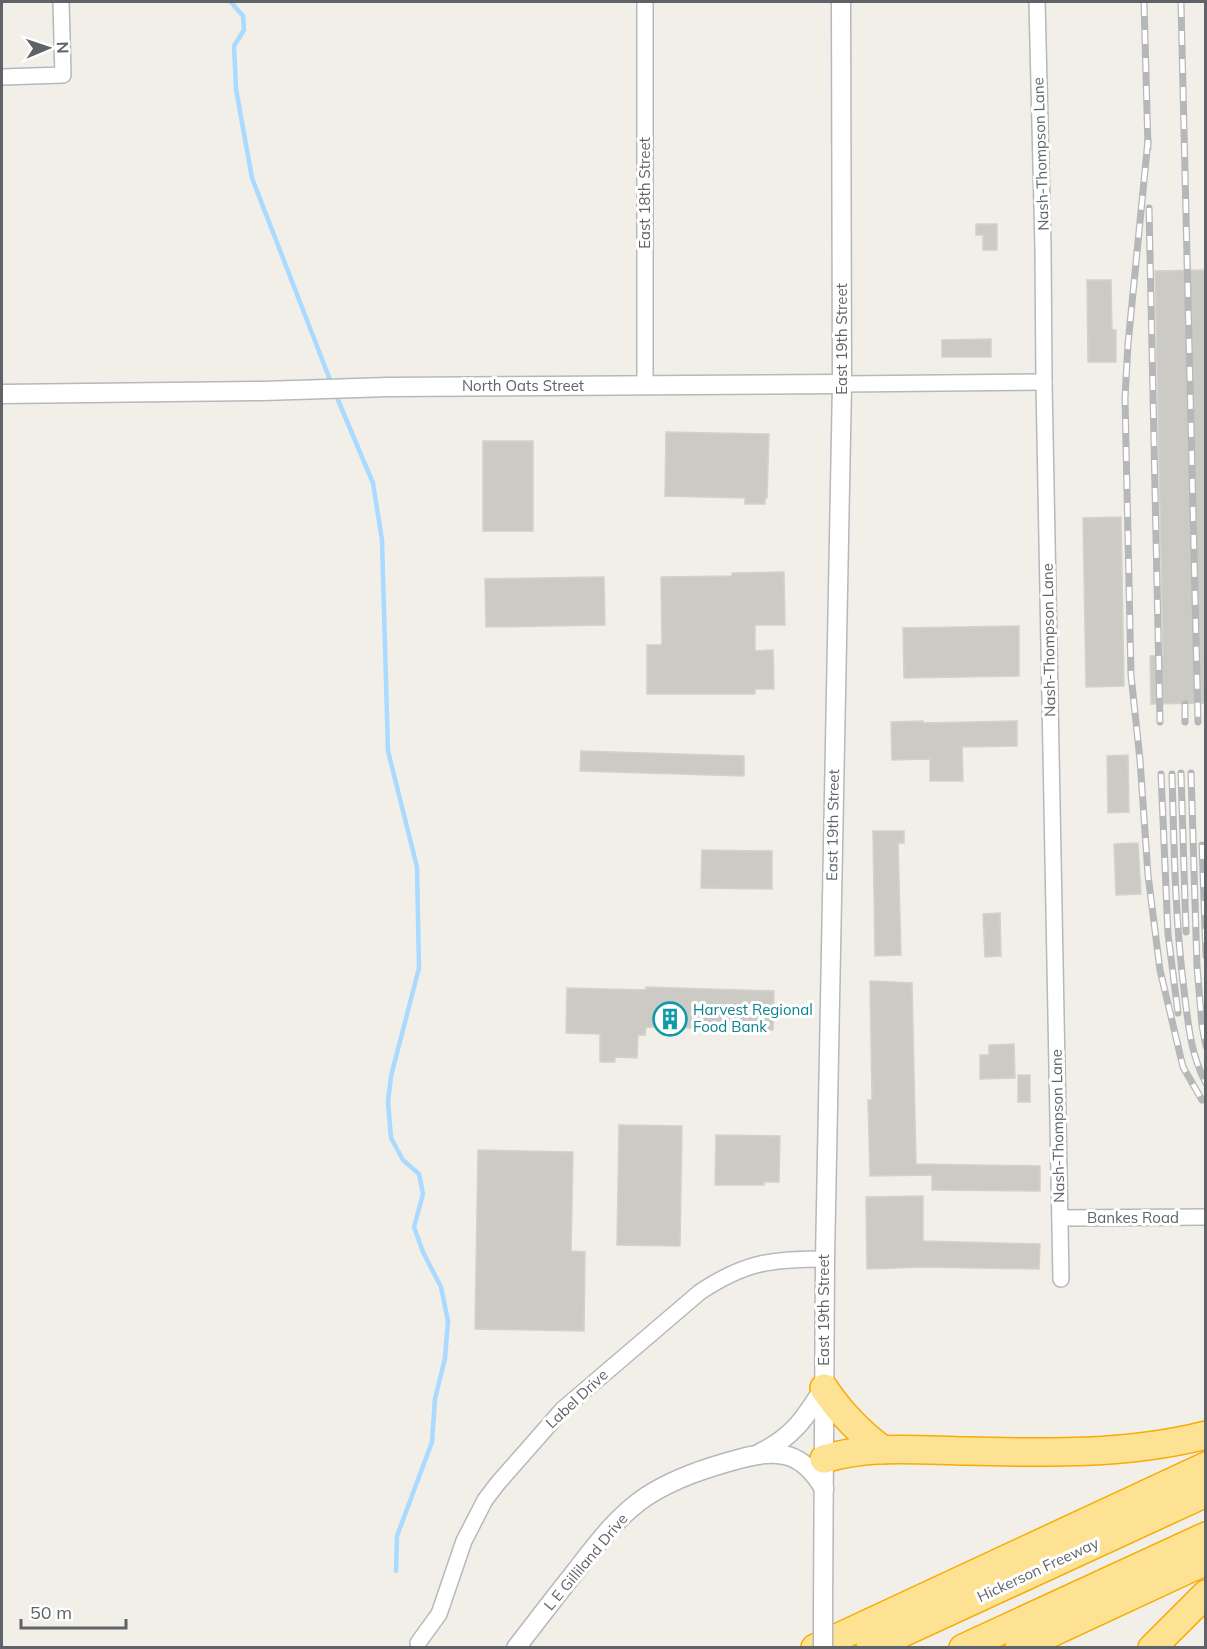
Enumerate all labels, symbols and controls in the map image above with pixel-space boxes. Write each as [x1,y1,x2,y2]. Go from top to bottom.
north arrow [18,18,78,78]
text: N [53,41,73,54]
street label: Nash-Thompson Lane [1028,77,1053,231]
street label: East 18th Street [635,137,654,249]
street label: East 19th Street [832,283,851,395]
street label: North Oats Street [462,376,584,395]
street label: Nash-Thompson Lane [1038,563,1059,717]
street label: East 19th Street [822,769,843,881]
place label: Harvest Regional Food Bank [693,1000,813,1036]
building icon: Harvest Regional Food Bank [652,1001,688,1037]
street label: Nash-Thompson Lane [1047,1049,1068,1203]
street label: Bankes Road [1087,1208,1179,1227]
street label: East 19th Street [814,1254,833,1366]
street label: Label Drive [542,1365,612,1432]
street label: L E Gilliland Drive [540,1509,632,1614]
street label: Hickerson Freeway [974,1533,1102,1606]
scale bar [21,1592,126,1630]
text: 50 m [30,1601,72,1624]

